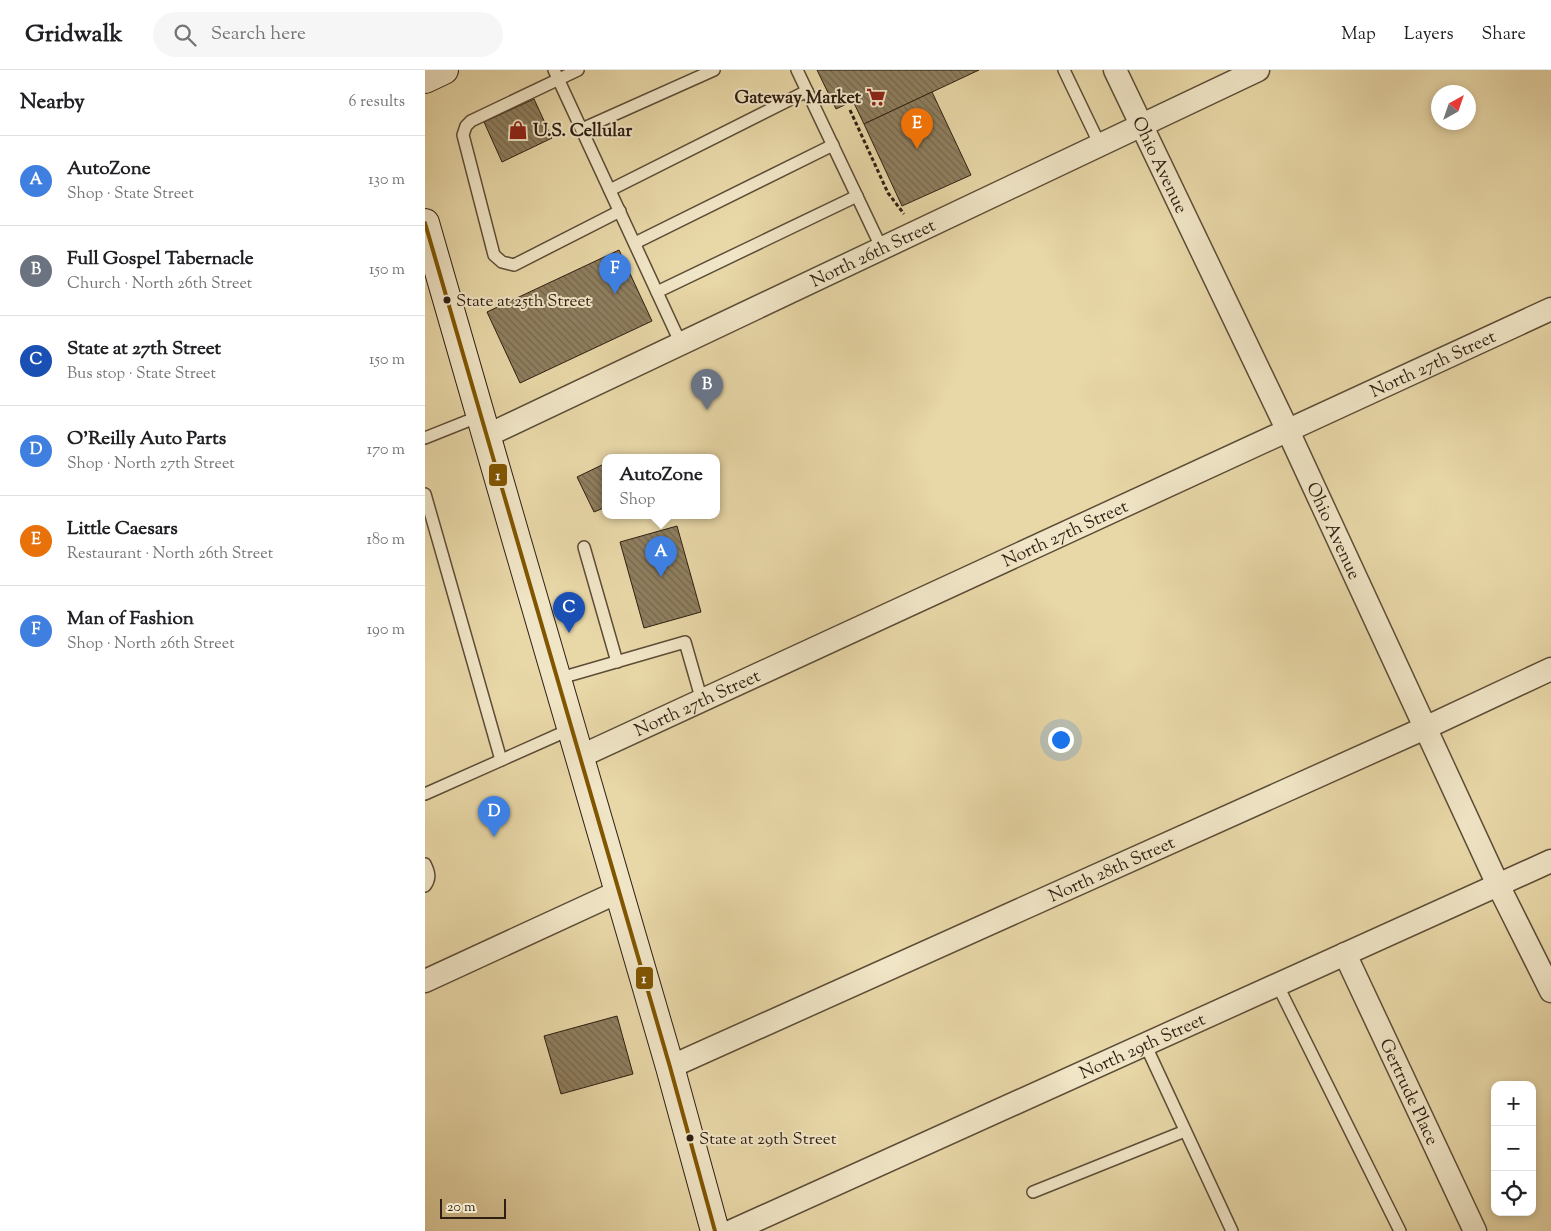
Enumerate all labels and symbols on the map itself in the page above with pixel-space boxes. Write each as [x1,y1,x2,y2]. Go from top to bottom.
north arrow [1431,85,1476,130]
place label: Gateway Market [734,86,862,112]
supermarket icon: Gateway Market [865,86,887,108]
pin: E [901,108,933,149]
street label: Ohio Avenue [1124,113,1193,218]
shop icon: U.S. Cellular [507,119,529,141]
place label: U.S. Cellular [533,119,632,145]
street label: North 26th Street [807,214,940,295]
pin: F [599,253,631,294]
place label: State at 25th Street [456,290,591,314]
marker: State at 25th Street [442,295,452,305]
street label: North 27th Street [1366,325,1501,406]
pin: B [691,369,723,410]
line badge: 1 [488,463,508,487]
text: 1 [496,467,501,487]
street label: Ohio Avenue [1298,478,1366,584]
street label: North 27th Street [999,495,1133,575]
pin: A [645,536,677,577]
pin: C [553,592,585,633]
street label: North 27th Street [631,664,765,745]
your location [1048,727,1074,753]
pin: D [478,796,510,837]
street label: North 28th Street [1045,831,1180,910]
line badge: 1 [635,966,654,990]
text: 1 [642,970,647,990]
street label: North 29th Street [1076,1008,1210,1087]
street label: Gertrude Place [1372,1035,1444,1150]
place label: State at 29th Street [699,1128,837,1152]
marker: State at 29th Street [685,1133,695,1143]
scale bar [440,1196,506,1219]

